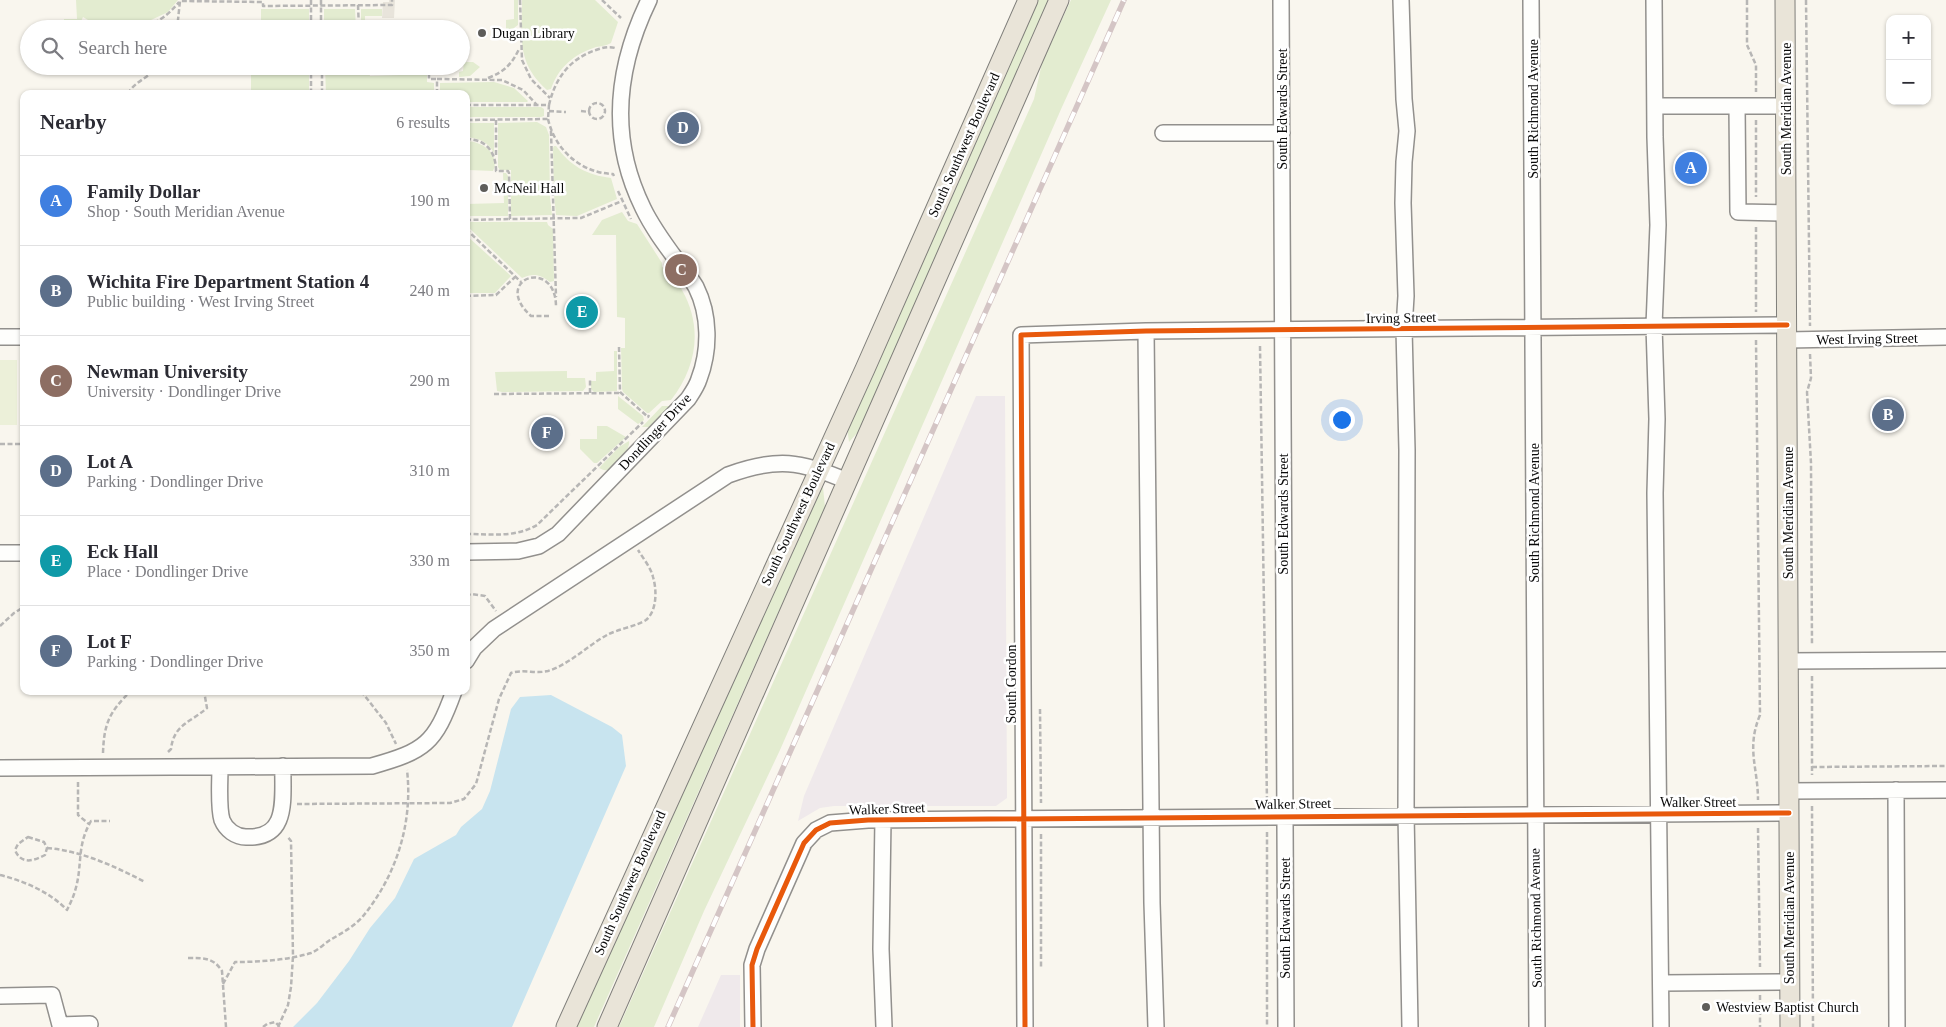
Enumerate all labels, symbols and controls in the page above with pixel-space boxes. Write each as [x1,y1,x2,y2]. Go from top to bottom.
map controls [1886,15,1931,105]
button: + [1886,15,1931,60]
search box [20,20,470,75]
place label: Dugan Library [492,26,575,41]
marker: Dugan Library [476,27,488,39]
icon: search [38,34,66,62]
text: Search here [78,37,167,58]
street label: South Richmond Avenue [1526,39,1541,179]
street label: South Meridian Avenue [1779,43,1794,175]
street label: South Edwards Street [1275,48,1290,170]
button: − [1886,60,1931,105]
street label: South Southwest Boulevard [925,71,1003,219]
pin: D [667,109,699,147]
text: Nearby [40,110,107,134]
text: 6 results [396,114,450,131]
pin: A [1675,149,1707,187]
text: Family Dollar [87,181,200,202]
place label: McNeil Hall [494,181,564,196]
marker: McNeil Hall [478,182,490,194]
text: A [50,192,62,209]
text: 190 m [410,192,450,209]
text: Shop · South Meridian Avenue [87,203,285,220]
pin: C [665,251,697,289]
text: Wichita Fire Department Station 4 [87,271,369,292]
text: B [51,282,61,299]
text: 240 m [410,282,450,299]
text: Public building · West Irving Street [87,293,314,310]
pin: E [566,293,598,331]
street label: Irving Street [1366,310,1436,326]
street label: West Irving Street [1816,331,1918,347]
text: Newman University [87,361,248,382]
text: C [50,372,62,389]
text: 290 m [410,372,450,389]
text: University · Dondlinger Drive [87,383,281,400]
street label: Dondlinger Drive [616,391,694,473]
pin: B [1872,396,1904,434]
your location [1329,407,1355,433]
pin: F [531,414,563,452]
street label: South Southwest Boulevard [758,440,838,588]
street label: South Richmond Avenue [1527,443,1542,583]
street label: South Meridian Avenue [1781,447,1796,579]
text: Lot A [87,451,133,472]
street label: South Edwards Street [1276,453,1291,575]
text: D [50,462,62,479]
text: 310 m [410,462,450,479]
text: Parking · Dondlinger Drive [87,473,263,490]
text: Eck Hall [87,541,158,562]
text: E [51,552,61,569]
text: 330 m [410,552,450,569]
text: Place · Dondlinger Drive [87,563,248,580]
text: Lot F [87,631,132,652]
text: F [51,642,61,659]
text: 350 m [410,642,450,659]
street label: South Gordon [1004,645,1019,723]
text: Parking · Dondlinger Drive [87,653,263,670]
street label: Walker Street [1660,795,1736,810]
street label: Walker Street [1255,796,1331,812]
street label: Walker Street [849,800,925,818]
street label: South Southwest Boulevard [591,809,669,957]
street label: South Richmond Avenue [1527,848,1545,988]
street label: South Meridian Avenue [1782,852,1797,984]
street label: South Edwards Street [1278,857,1293,979]
place label: Westview Baptist Church [1716,1000,1859,1015]
marker: Westview Baptist Church [1700,1001,1712,1013]

